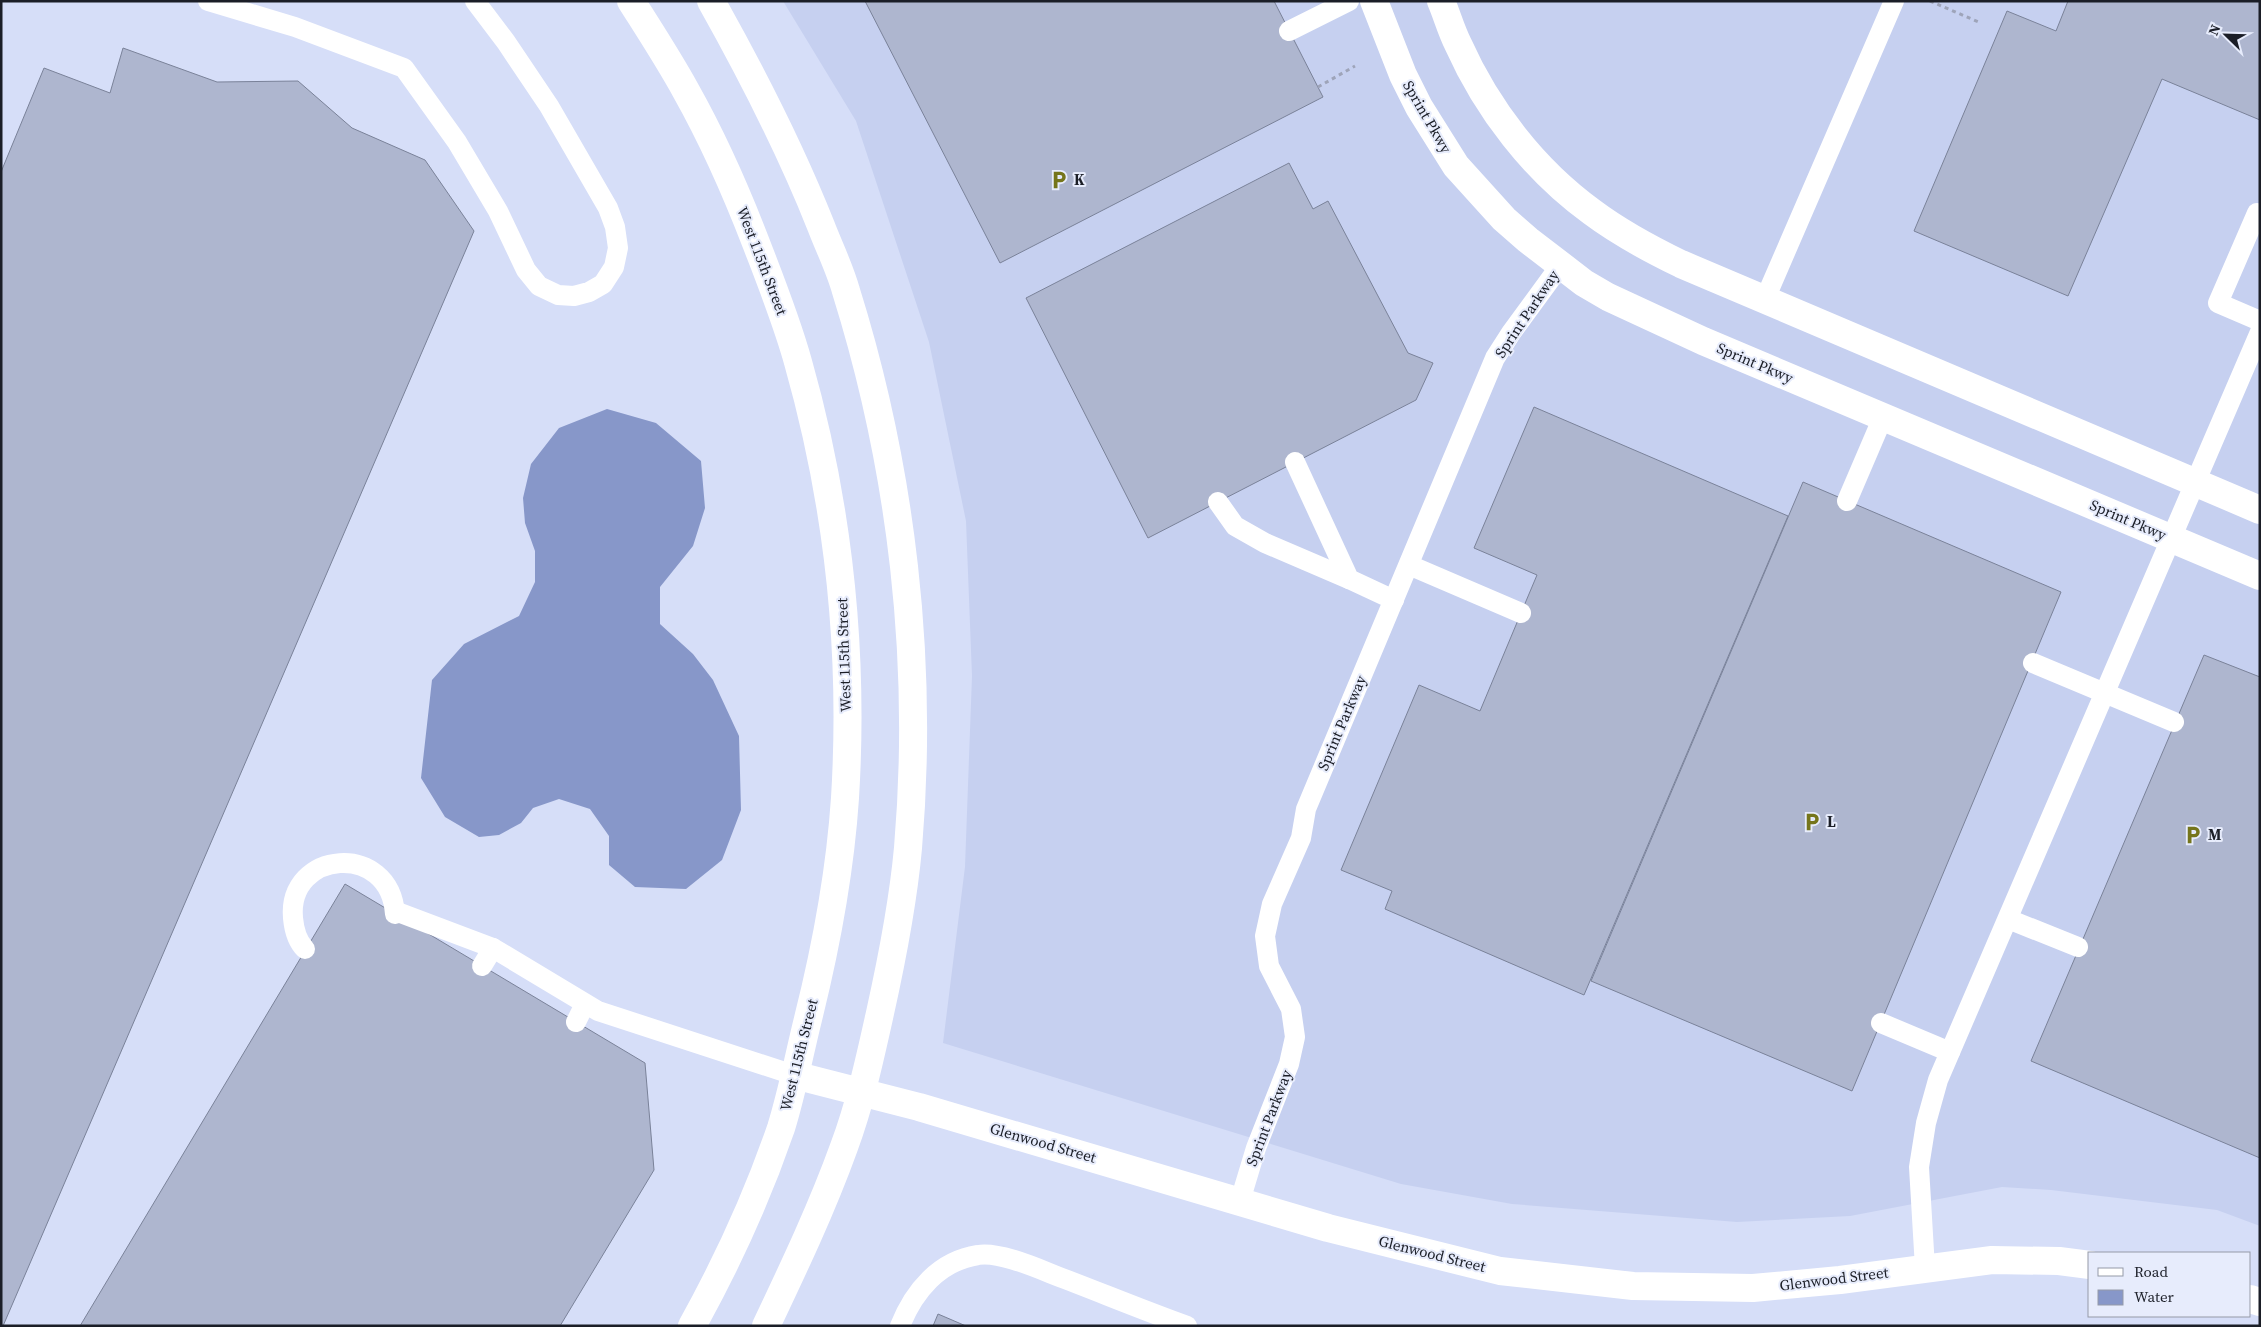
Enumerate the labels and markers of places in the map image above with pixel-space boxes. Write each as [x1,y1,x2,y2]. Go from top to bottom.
parking icon: K [1048,169,1070,191]
place label: K [1074,169,1085,190]
parking icon: L [1801,811,1823,833]
place label: L [1827,811,1836,832]
parking icon: M [2182,824,2204,846]
place label: M [2208,824,2221,845]

